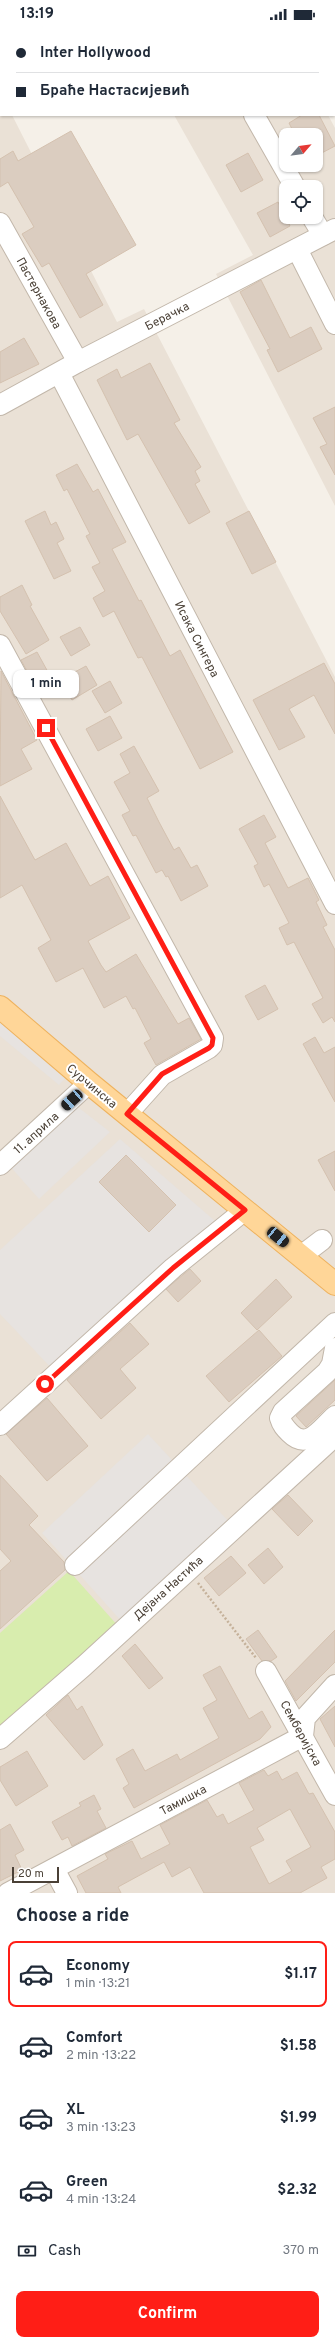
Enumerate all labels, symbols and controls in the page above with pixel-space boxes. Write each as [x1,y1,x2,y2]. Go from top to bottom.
text: 13:19 [20,5,54,24]
text: Inter Hollywood [40,44,151,63]
text: Браће Настасијевић [40,82,190,101]
north arrow [279,128,323,172]
map controls [279,128,323,224]
button: locate [279,180,323,224]
street label: Пастернакова [12,255,64,332]
street label: Берачка [143,299,192,335]
street label: Исака Сингера [170,598,222,680]
callout: 1 min [13,670,79,698]
text: 1 min [30,676,62,692]
route end [37,719,55,737]
street label: Сурчинска [63,1061,120,1113]
car [59,1088,85,1112]
street label: 11. априла [11,1109,63,1158]
car [265,1225,291,1249]
route start [36,1375,54,1393]
street label: Дејана Настића [130,1553,207,1624]
street label: Семберијска [276,1698,325,1769]
street label: Тамишка [157,1782,210,1820]
scale bar [12,1865,59,1884]
text: 20 m [18,1867,44,1881]
text: Choose a ride [16,1905,129,1928]
icon: car [18,1956,54,1992]
text: Economy [66,1957,130,1976]
text: $1.17 [284,1965,317,1984]
text: 1 min · 13:21 [66,1976,130,1992]
icon: car [18,2028,54,2064]
text: Comfort [66,2029,123,2048]
text: $1.58 [280,2037,317,2056]
text: 2 min · 13:22 [66,2048,136,2064]
icon: car [18,2100,54,2136]
text: XL [66,2101,84,2120]
text: $1.99 [280,2109,317,2128]
text: 3 min · 13:23 [66,2120,136,2136]
icon: car [18,2172,54,2208]
text: Green [66,2173,108,2192]
text: $2.32 [277,2181,317,2200]
text: 4 min · 13:24 [66,2192,136,2208]
icon: cash [16,2240,38,2262]
text: Cash [48,2242,81,2261]
text: 370 m [282,2243,319,2259]
button: Confirm [16,2291,319,2337]

